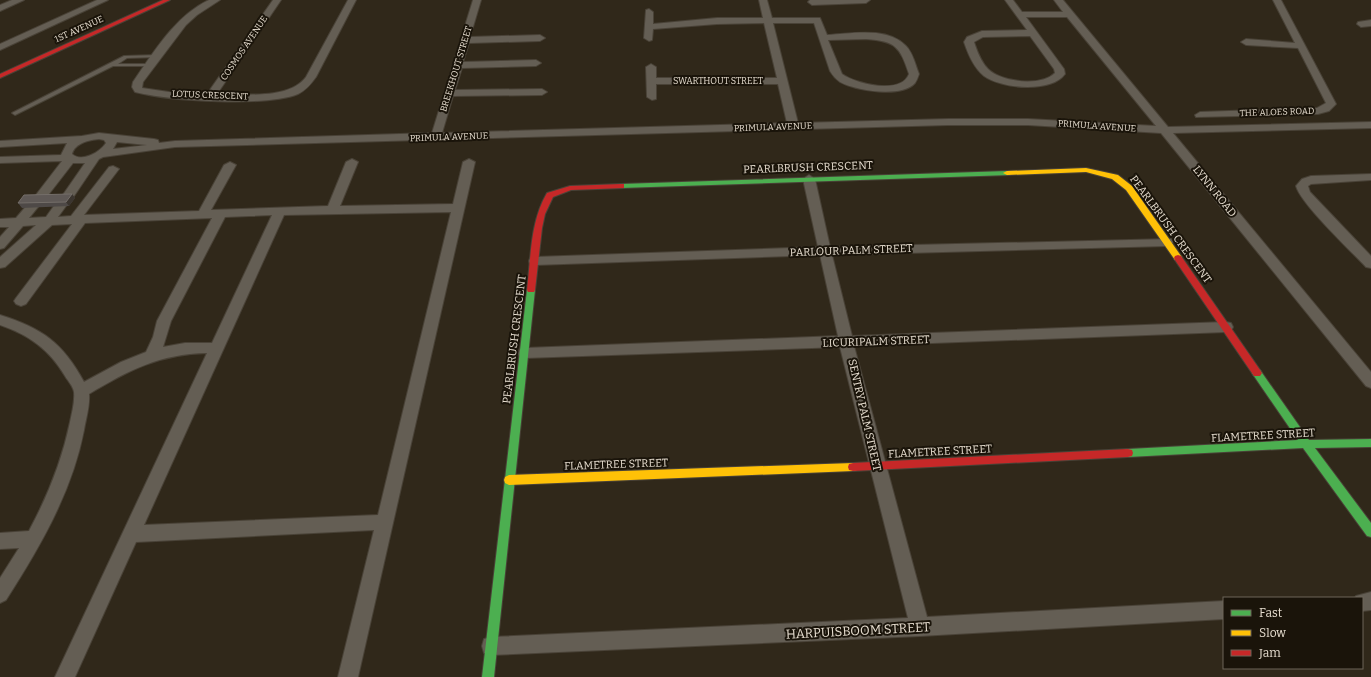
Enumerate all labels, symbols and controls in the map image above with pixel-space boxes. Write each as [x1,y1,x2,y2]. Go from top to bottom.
street label: 1ST AVENUE [53,14,105,44]
street label: COSMOS AVENUE [219,14,269,82]
street label: BREEKHOUT STREET [438,25,474,113]
street label: SWARTHOUT STREET [673,76,764,86]
street label: LOTUS CRESCENT [172,89,249,101]
street label: THE ALOES ROAD [1240,106,1314,118]
street label: PRIMULA AVENUE [1058,118,1136,134]
street label: PRIMULA AVENUE [734,121,812,133]
street label: PRIMULA AVENUE [410,131,488,143]
street label: PEARLBRUSH CRESCENT [743,159,874,176]
street label: LYNN ROAD [1190,163,1239,219]
street label: PEARLBRUSH CRESCENT [1127,173,1214,286]
street label: PARLOUR PALM STREET [789,242,913,259]
street label: PEARLBRUSH CRESCENT [500,273,529,404]
street label: LICURIPALM STREET [822,333,930,350]
street label: SENTRY PALM STREET [845,358,884,473]
street label: FLAMETREE STREET [1211,426,1316,445]
street label: FLAMETREE STREET [888,442,993,461]
street label: FLAMETREE STREET [564,456,669,473]
legend [1223,597,1363,669]
text: Fast [1259,606,1283,620]
street label: HARPUISBOOM STREET [785,619,931,642]
text: Slow [1259,626,1286,640]
text: Jam [1258,646,1281,660]

